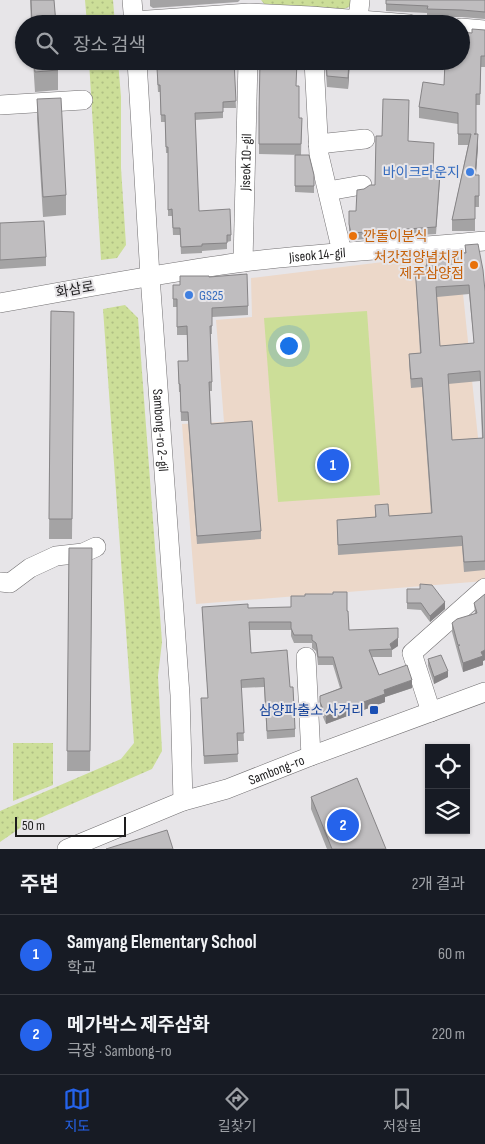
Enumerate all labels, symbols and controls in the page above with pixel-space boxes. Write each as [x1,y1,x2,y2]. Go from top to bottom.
search box [15,15,470,70]
icon: search [33,29,61,57]
text: 장소 검색 [73,34,146,57]
street label: Jiseok 10-gil [237,133,255,192]
place label: 바이크라운지 [383,164,460,181]
marker: 바이크라운지 [464,166,476,178]
place label: 깐돌이분식 [363,228,427,245]
marker: 깐돌이분식 [347,230,359,242]
street label: Jiseok 14-gil [287,244,346,266]
place label: 처갓집양념치킨 제주삼양점 [374,249,464,282]
marker: 처갓집양념치킨 제주삼양점 [468,259,480,271]
street label: 화삼로 [55,278,96,301]
place label: GS25 [199,287,224,304]
marker: GS25 [183,289,195,301]
your location [276,333,302,359]
street label: Sambong-ro 2-gil [149,388,172,472]
pin: 1 [317,446,349,484]
place label: 삼양파출소 사거리 [259,702,364,719]
marker: 삼양파출소 사거리 [368,704,380,716]
map controls [425,744,470,834]
button: locate [425,744,470,789]
street label: Sambong-ro [246,751,307,789]
button: layers [425,789,470,834]
pin: 2 [327,806,359,844]
scale bar [15,814,126,837]
text: 50 m [22,817,45,834]
text: 주변 [20,872,59,897]
text: 2개 결과 [412,875,465,894]
text: Samyang Elementary School [67,931,257,954]
text: 1 [33,945,39,964]
text: 60 m [438,945,465,964]
text: 학교 [67,959,96,978]
text: 메가박스 제주삼화 [67,1014,210,1037]
text: 2 [32,1025,40,1044]
text: 220 m [432,1025,465,1044]
text: 극장 · Sambong-ro [67,1042,172,1061]
tab: 지도 [63,1085,91,1135]
tab: 길찾기 [218,1085,256,1135]
tab: 저장됨 [383,1085,422,1135]

